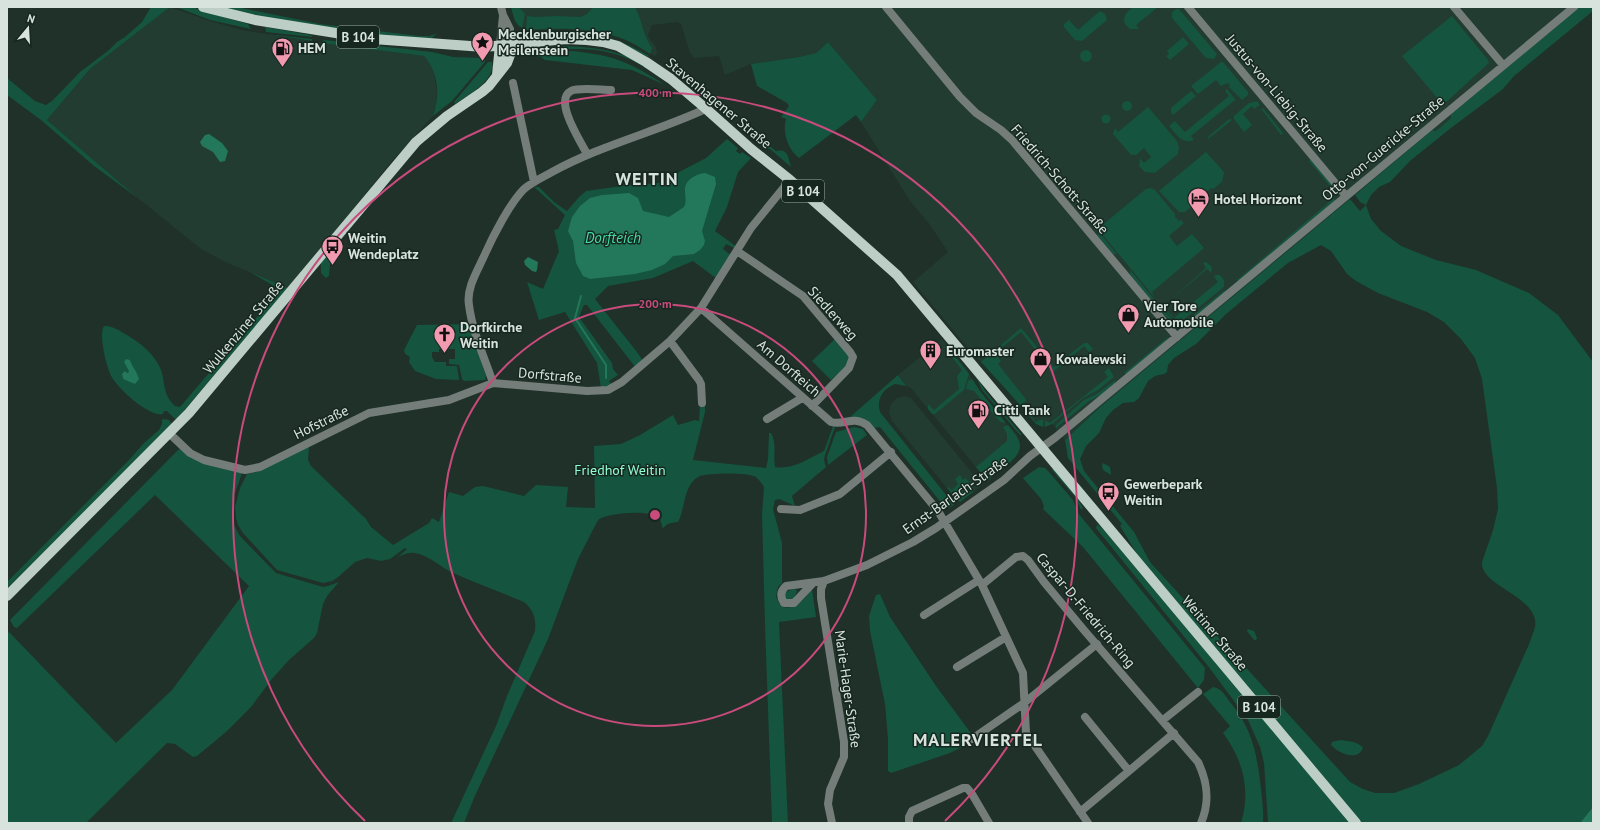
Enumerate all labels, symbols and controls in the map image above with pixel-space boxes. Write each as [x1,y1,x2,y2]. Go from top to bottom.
north arrow [8,8,48,48]
text: N [25,11,37,26]
place label: Mecklenburgischer Meilenstein [498,25,611,59]
road number: B 104 [337,26,379,48]
place icon: Mecklenburgischer Meilenstein [470,29,496,62]
street label: Justus-von-Liebig-Straße [1222,29,1332,156]
fuel station icon: HEM [270,35,296,68]
place label: HEM [298,39,326,57]
street label: Stavenhagener Straße [663,54,775,152]
text: 400 m [638,85,672,100]
street label: Otto-von-Guericke-Straße [1318,92,1448,204]
street label: Friedrich-Schott-Straße [1007,120,1113,238]
district label: WEITIN [615,167,679,190]
road number: B 104 [782,180,824,202]
hotel icon: Hotel Horizont [1186,186,1212,219]
place label: Hotel Horizont [1214,190,1302,208]
water label: Dorfteich [585,228,641,247]
place label: Weitin Wendeplatz [348,229,419,263]
bus stop icon: Weitin Wendeplatz [319,233,345,266]
street label: Wulkenziner Straße [199,277,287,377]
street label: Siedlerweg [804,282,862,344]
text: 200 m [638,296,672,311]
place label: Vier Tore Automobile [1143,297,1214,331]
shop icon: Vier Tore Automobile [1116,301,1142,334]
place label: Dorfkirche Weitin [460,318,522,352]
church icon: Dorfkirche Weitin [432,322,458,355]
street label: Am Dorfteich [754,335,824,401]
building icon: Euromaster [917,338,943,371]
place label: Euromaster [946,342,1014,360]
shop icon: Kowalewski [1027,346,1053,379]
place label: Kowalewski [1056,350,1126,368]
street label: Dorfstraße [518,363,582,387]
fuel station icon: Citti Tank [965,397,991,430]
street label: Hofstraße [291,401,351,443]
place label: Citti Tank [994,401,1050,419]
street label: Ernst-Barlach-Straße [899,452,1011,538]
park label: Friedhof Weitin [574,461,666,479]
place label: Gewerbepark Weitin [1124,475,1203,509]
bus stop icon: Gewerbepark Weitin [1095,479,1121,512]
centre of rings [648,508,662,522]
street label: Caspar-D.-Friedrich-Ring [1032,549,1140,671]
street label: Weitiner Straße [1178,592,1252,674]
street label: Marie-Hager-Straße [831,629,865,749]
road number: B 104 [1238,696,1280,718]
district label: MALERVIERTEL [913,728,1043,751]

